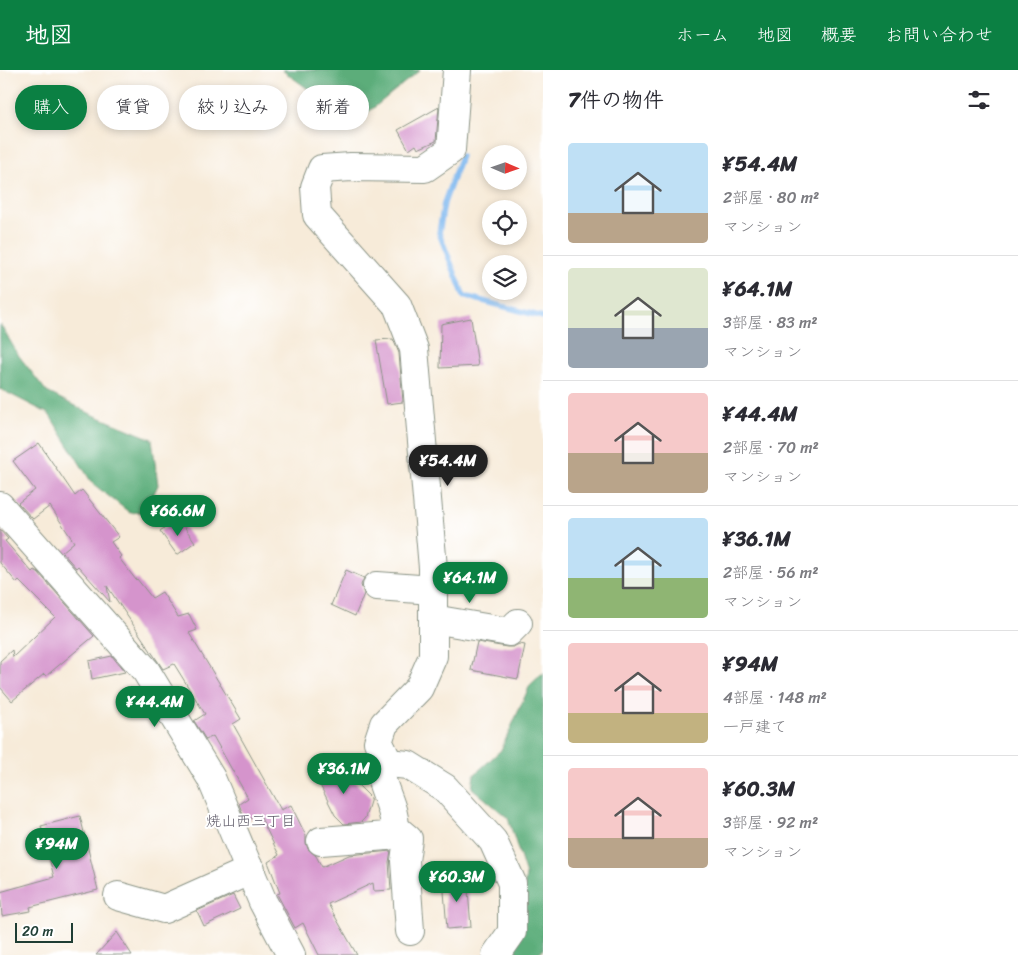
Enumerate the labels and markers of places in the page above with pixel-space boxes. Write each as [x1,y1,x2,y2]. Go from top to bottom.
pin: ¥54.4M [407,444,489,487]
pin: ¥66.6M [137,494,219,537]
pin: ¥64.1M [429,562,511,604]
pin: ¥44.4M [114,686,196,728]
pin: ¥36.1M [303,752,385,795]
pin: ¥94M [27,828,87,870]
pin: ¥60.3M [416,860,498,903]

